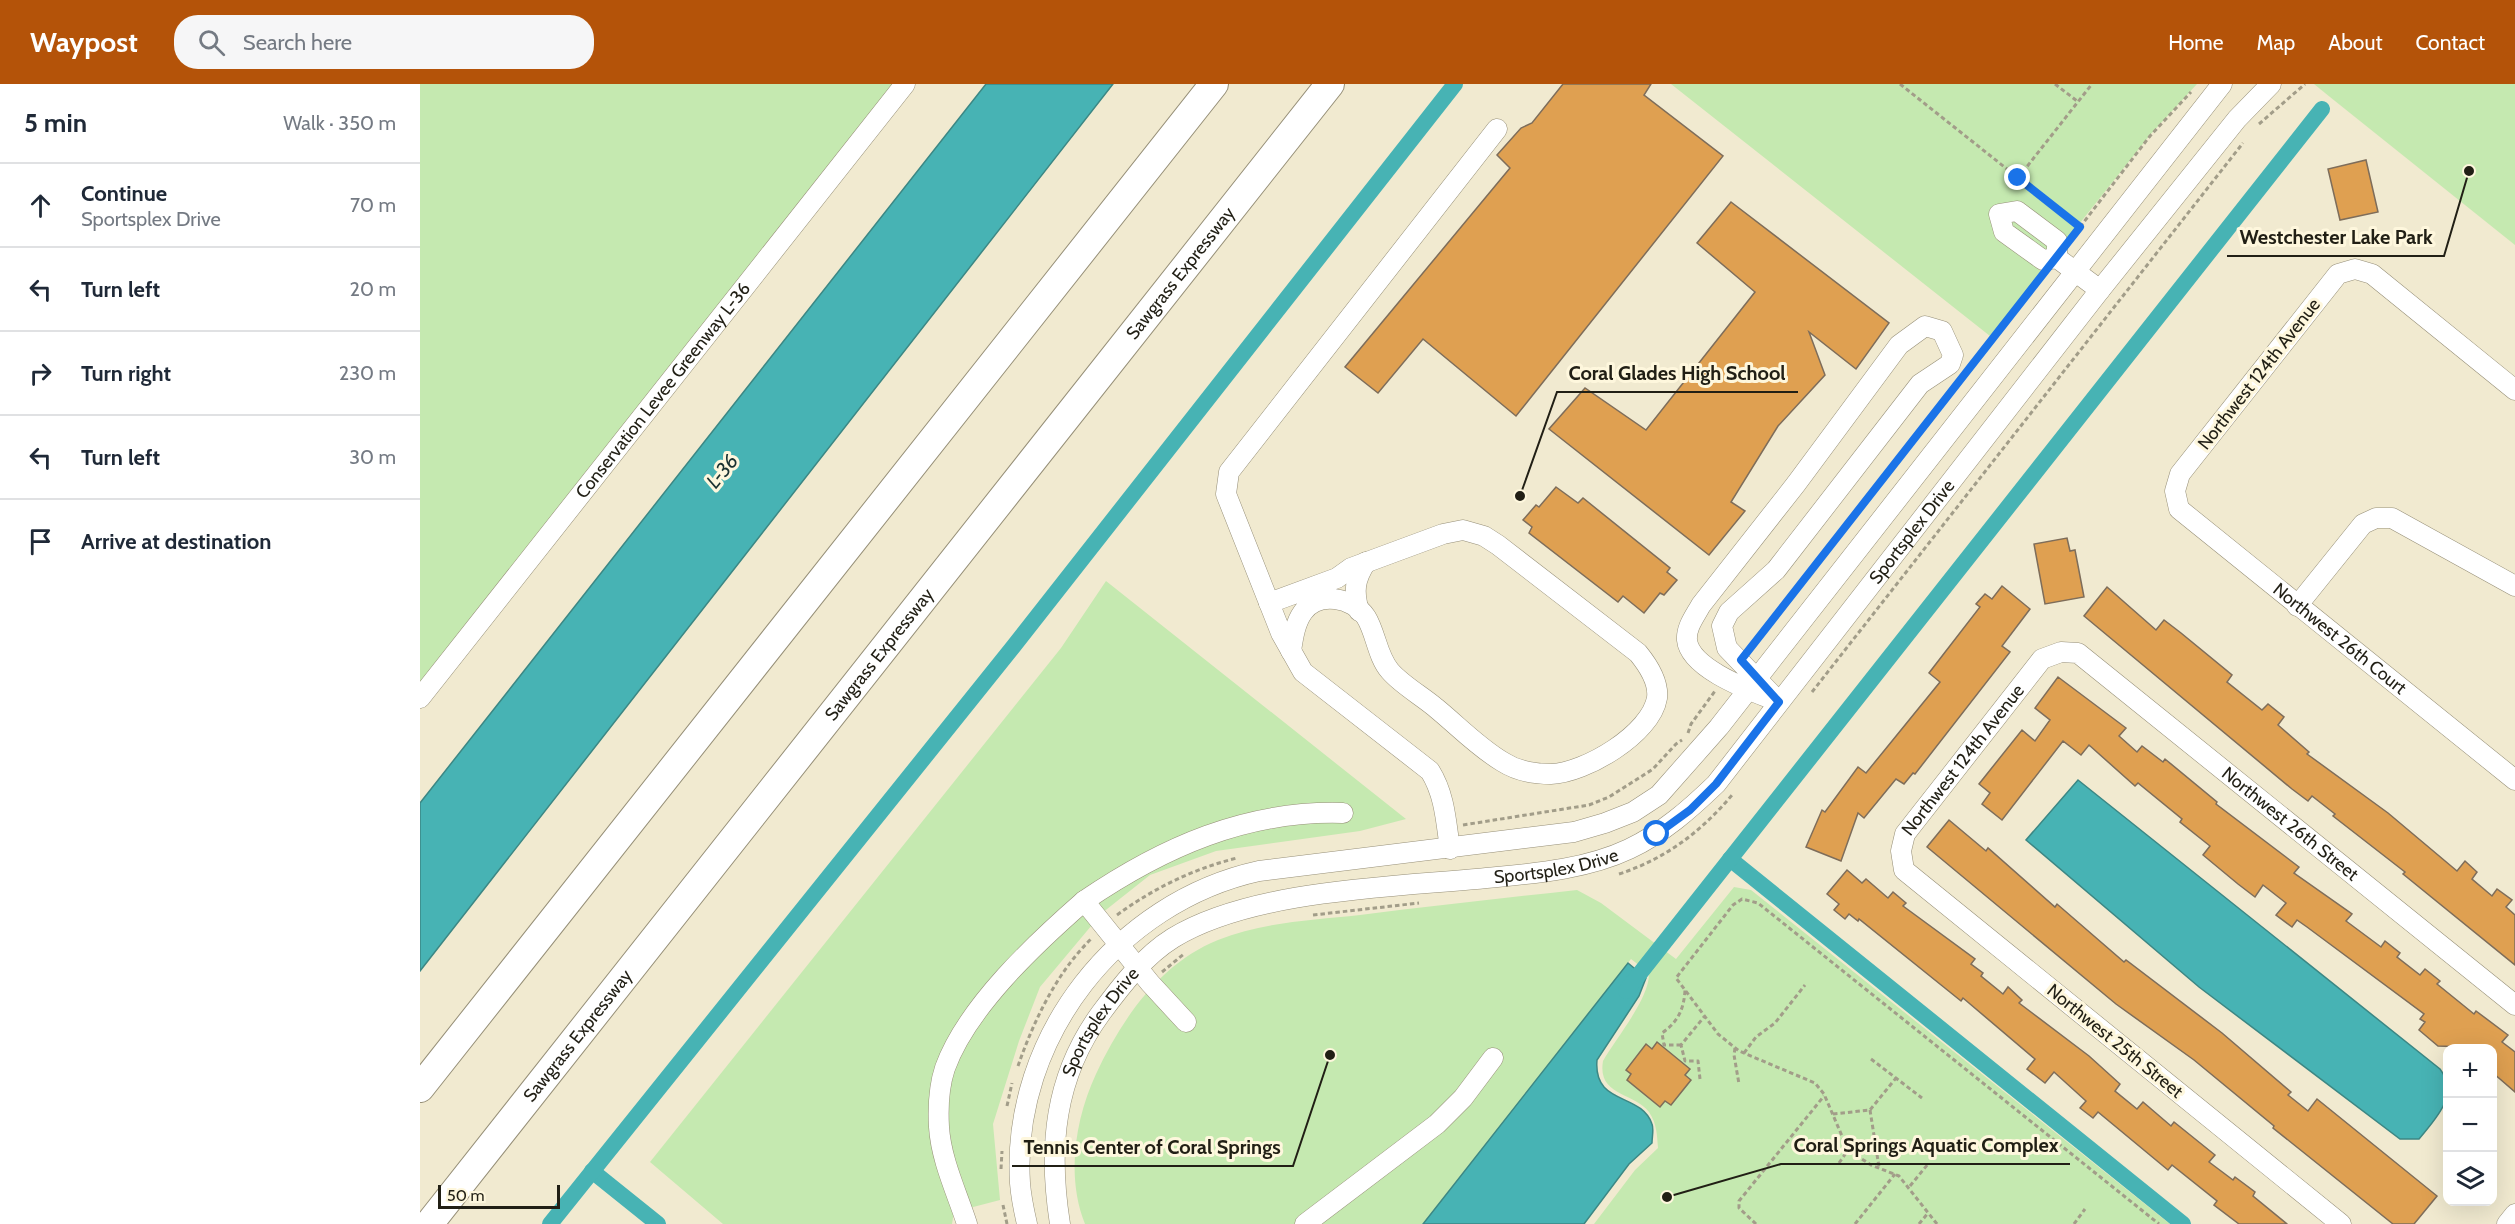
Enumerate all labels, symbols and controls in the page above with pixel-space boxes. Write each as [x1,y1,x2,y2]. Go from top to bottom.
search box [174,15,594,69]
text: Waypost [30,25,138,59]
icon: search [195,26,228,59]
text: Search here [243,29,352,56]
text: Home [2168,30,2224,55]
text: Map [2257,30,2295,55]
text: About [2328,30,2382,55]
text: Contact [2415,30,2485,55]
text: 5 min [24,107,87,139]
text: Walk · 350 m [283,111,396,135]
route end [2004,164,2030,190]
text: Continue [81,180,167,207]
icon: ahead [24,189,57,222]
text: 70 m [350,193,396,217]
street label: Sawgrass Expressway [1121,203,1240,344]
text: Sportsplex Drive [81,207,221,231]
callout: Westchester Lake Park [2227,218,2444,256]
text: Westchester Lake Park [2239,225,2433,249]
icon: left [24,273,57,306]
text: Turn left [81,276,160,303]
text: 20 m [350,277,396,301]
street label: Conservation Levee Greenway L-36 [572,278,754,504]
street label: Northwest 124th Avenue [2193,294,2325,454]
callout: Coral Glades High School [1557,354,1798,392]
icon: right [24,357,57,390]
text: Turn right [81,360,171,387]
text: 230 m [339,361,396,385]
text: Coral Glades High School [1568,361,1786,385]
icon: left [24,441,57,474]
text: Turn left [81,444,160,471]
text: 30 m [349,445,396,469]
water label: L-36 [701,449,743,493]
street label: Sportsplex Drive [1865,475,1959,588]
icon: arrive [24,525,57,558]
text: Arrive at destination [81,528,271,555]
street label: Northwest 26th Court [2269,578,2411,699]
street label: Sawgrass Expressway [820,584,938,725]
street label: Northwest 124th Avenue [1897,680,2029,840]
street label: Northwest 26th Street [2217,762,2363,886]
route start [1643,820,1669,846]
street label: Sportsplex Drive [1493,844,1621,888]
street label: Sportsplex Drive [1058,963,1144,1079]
street label: Sawgrass Expressway [519,965,637,1106]
street label: Northwest 25th Street [2043,979,2187,1103]
map controls [2443,1044,2497,1206]
button: + [2443,1044,2497,1098]
button: − [2443,1098,2497,1152]
callout: Coral Springs Aquatic Complex [1781,1126,2070,1164]
callout: Tennis Center of Coral Springs [1012,1128,1293,1166]
text: Coral Springs Aquatic Complex [1793,1133,2059,1157]
text: Tennis Center of Coral Springs [1023,1135,1281,1159]
button: layers [2443,1152,2497,1206]
scale bar [438,1182,560,1210]
text: 50 m [447,1186,484,1205]

